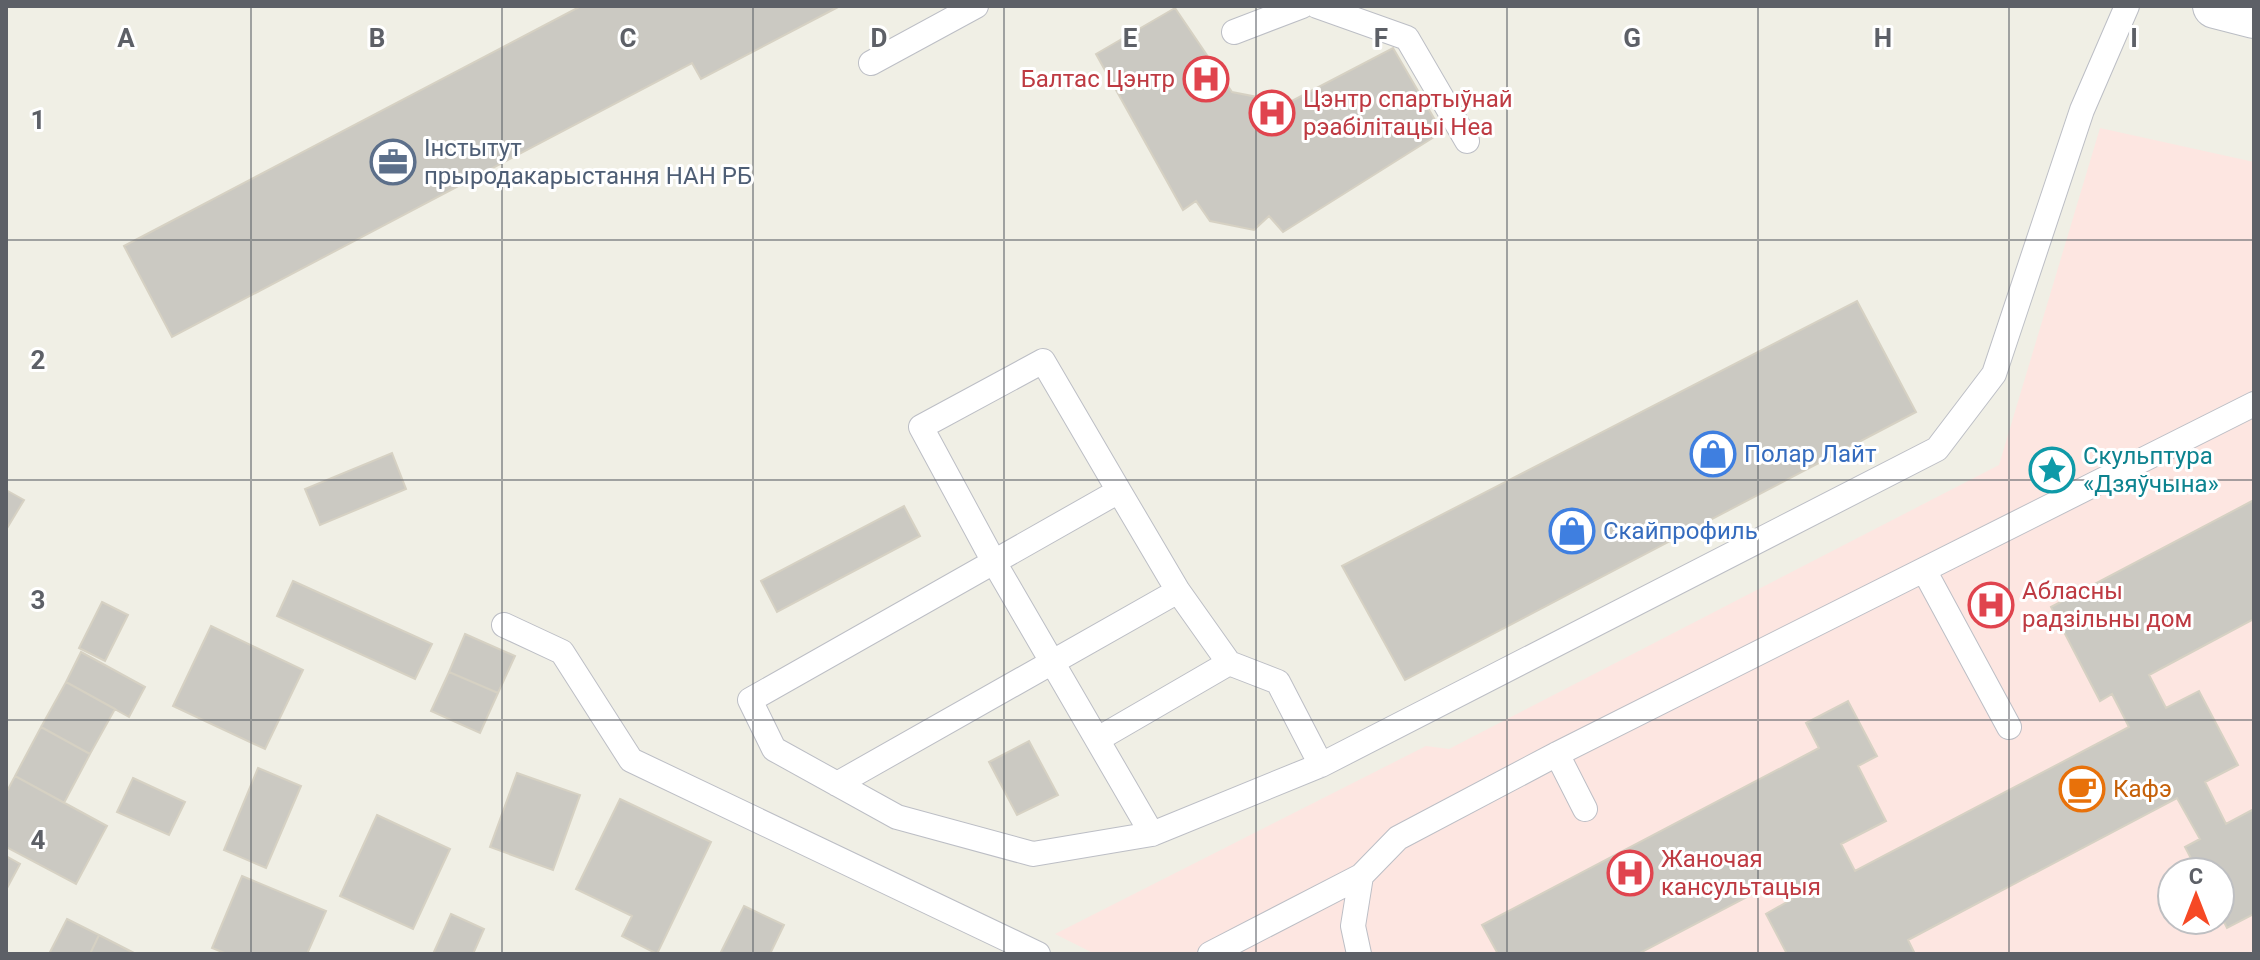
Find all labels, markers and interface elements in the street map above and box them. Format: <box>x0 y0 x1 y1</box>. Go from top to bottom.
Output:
text: A <box>117 23 135 53</box>
text: B <box>369 23 385 53</box>
text: C <box>619 23 637 53</box>
text: D <box>871 23 887 53</box>
text: E <box>1123 23 1138 53</box>
text: F <box>1374 23 1388 53</box>
text: G <box>1623 23 1641 53</box>
text: H <box>1874 23 1892 53</box>
text: I <box>2130 23 2138 53</box>
hospital icon: Балтас Цэнтр <box>1182 55 1230 103</box>
place label: Балтас Цэнтр <box>1021 65 1175 93</box>
place label: Цэнтр спартыўнай рэабілітацыі Неа <box>1303 85 1513 141</box>
hospital icon: Цэнтр спартыўнай рэабілітацыі Неа <box>1248 89 1296 137</box>
text: 1 <box>31 105 45 135</box>
place label: Інстытут прыродакарыстання НАН РБ <box>424 134 752 190</box>
office icon: Інстытут прыродакарыстання НАН РБ <box>369 138 417 186</box>
text: 2 <box>31 345 45 375</box>
shop icon: Полар Лайт <box>1689 430 1737 478</box>
place label: Полар Лайт <box>1744 440 1877 468</box>
place label: Скульптура «Дзяўчына» <box>2083 442 2219 498</box>
place icon: Скульптура «Дзяўчына» <box>2028 446 2076 494</box>
shop icon: Скайпрофиль <box>1548 507 1596 555</box>
place label: Скайпрофиль <box>1603 517 1758 545</box>
place label: Абласны радзільны дом <box>2022 577 2192 633</box>
hospital icon: Абласны радзільны дом <box>1967 581 2015 629</box>
text: 3 <box>31 585 45 615</box>
cafe icon: Кафэ <box>2058 765 2106 813</box>
place label: Кафэ <box>2113 775 2172 803</box>
text: 4 <box>31 825 46 855</box>
place label: Жаночая кансультацыя <box>1661 845 1821 901</box>
hospital icon: Жаночая кансультацыя <box>1606 849 1654 897</box>
north arrow <box>2156 856 2236 936</box>
text: С <box>2189 864 2203 889</box>

